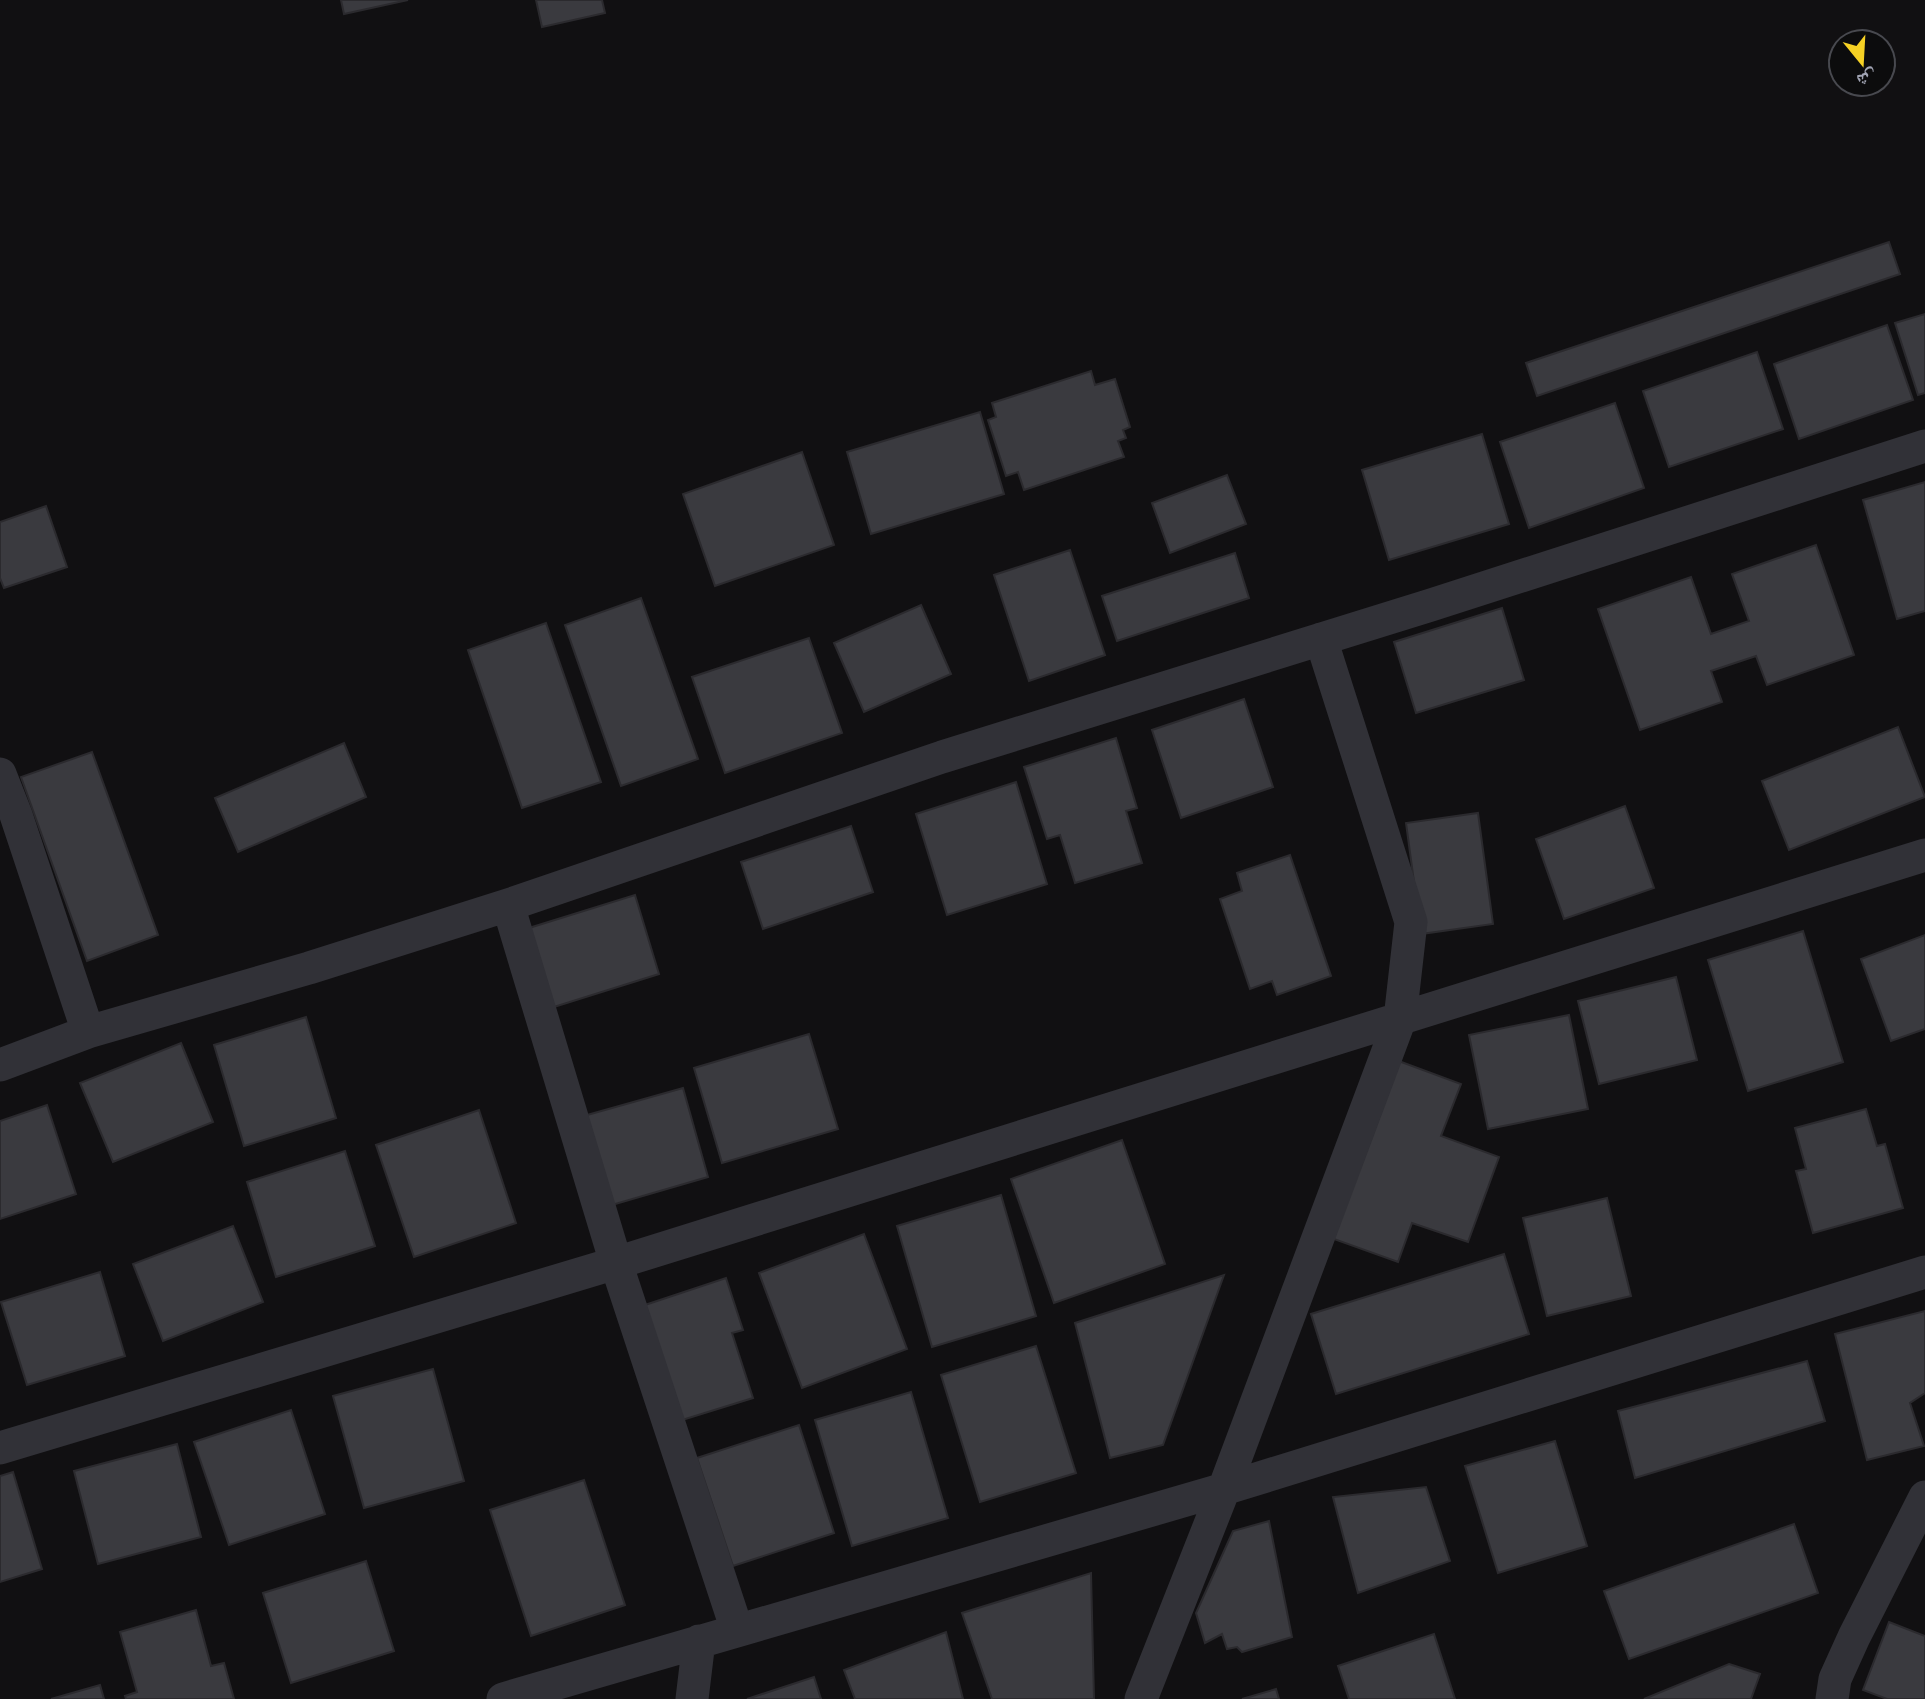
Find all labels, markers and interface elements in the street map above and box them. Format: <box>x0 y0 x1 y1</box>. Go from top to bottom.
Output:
north arrow <box>1827 28 1897 98</box>
text: ش <box>1853 63 1881 94</box>

